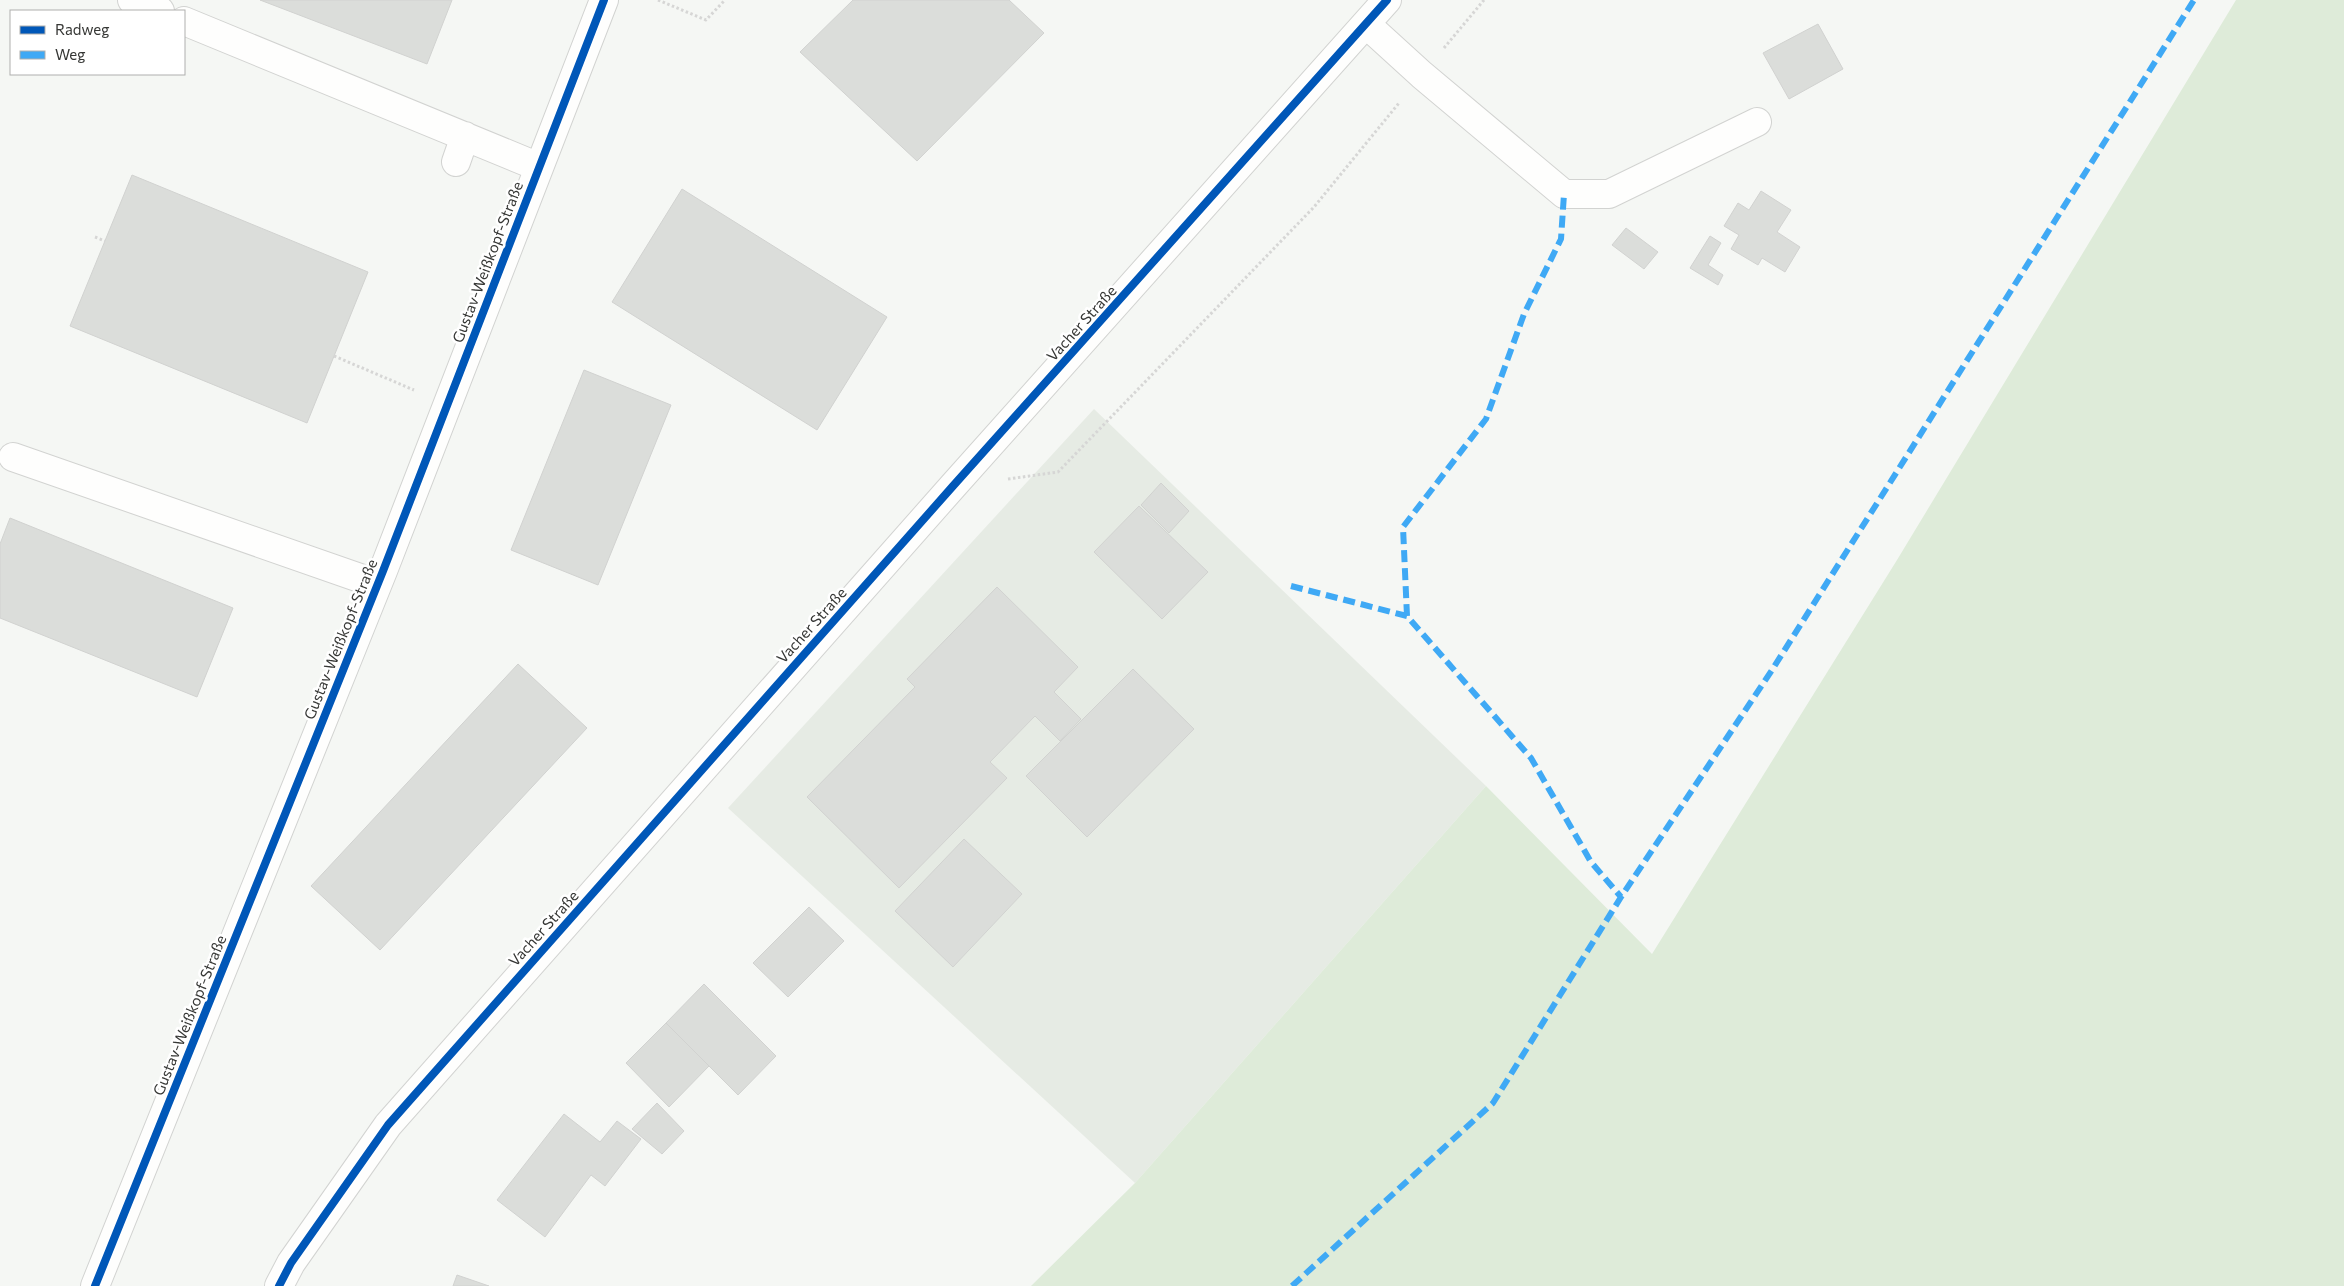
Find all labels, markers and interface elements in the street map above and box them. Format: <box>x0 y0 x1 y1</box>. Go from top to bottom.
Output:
legend <box>10 10 185 75</box>
text: Radweg <box>55 20 109 38</box>
text: Weg <box>55 45 85 63</box>
street label: Gustav-Weißkopf-Straße <box>448 179 526 345</box>
street label: Vacher Straße <box>1042 281 1120 365</box>
street label: Gustav-Weißkopf-Straße <box>300 556 380 722</box>
street label: Vacher Straße <box>772 583 850 667</box>
street label: Vacher Straße <box>504 886 582 970</box>
street label: Gustav-Weißkopf-Straße <box>149 932 229 1098</box>

